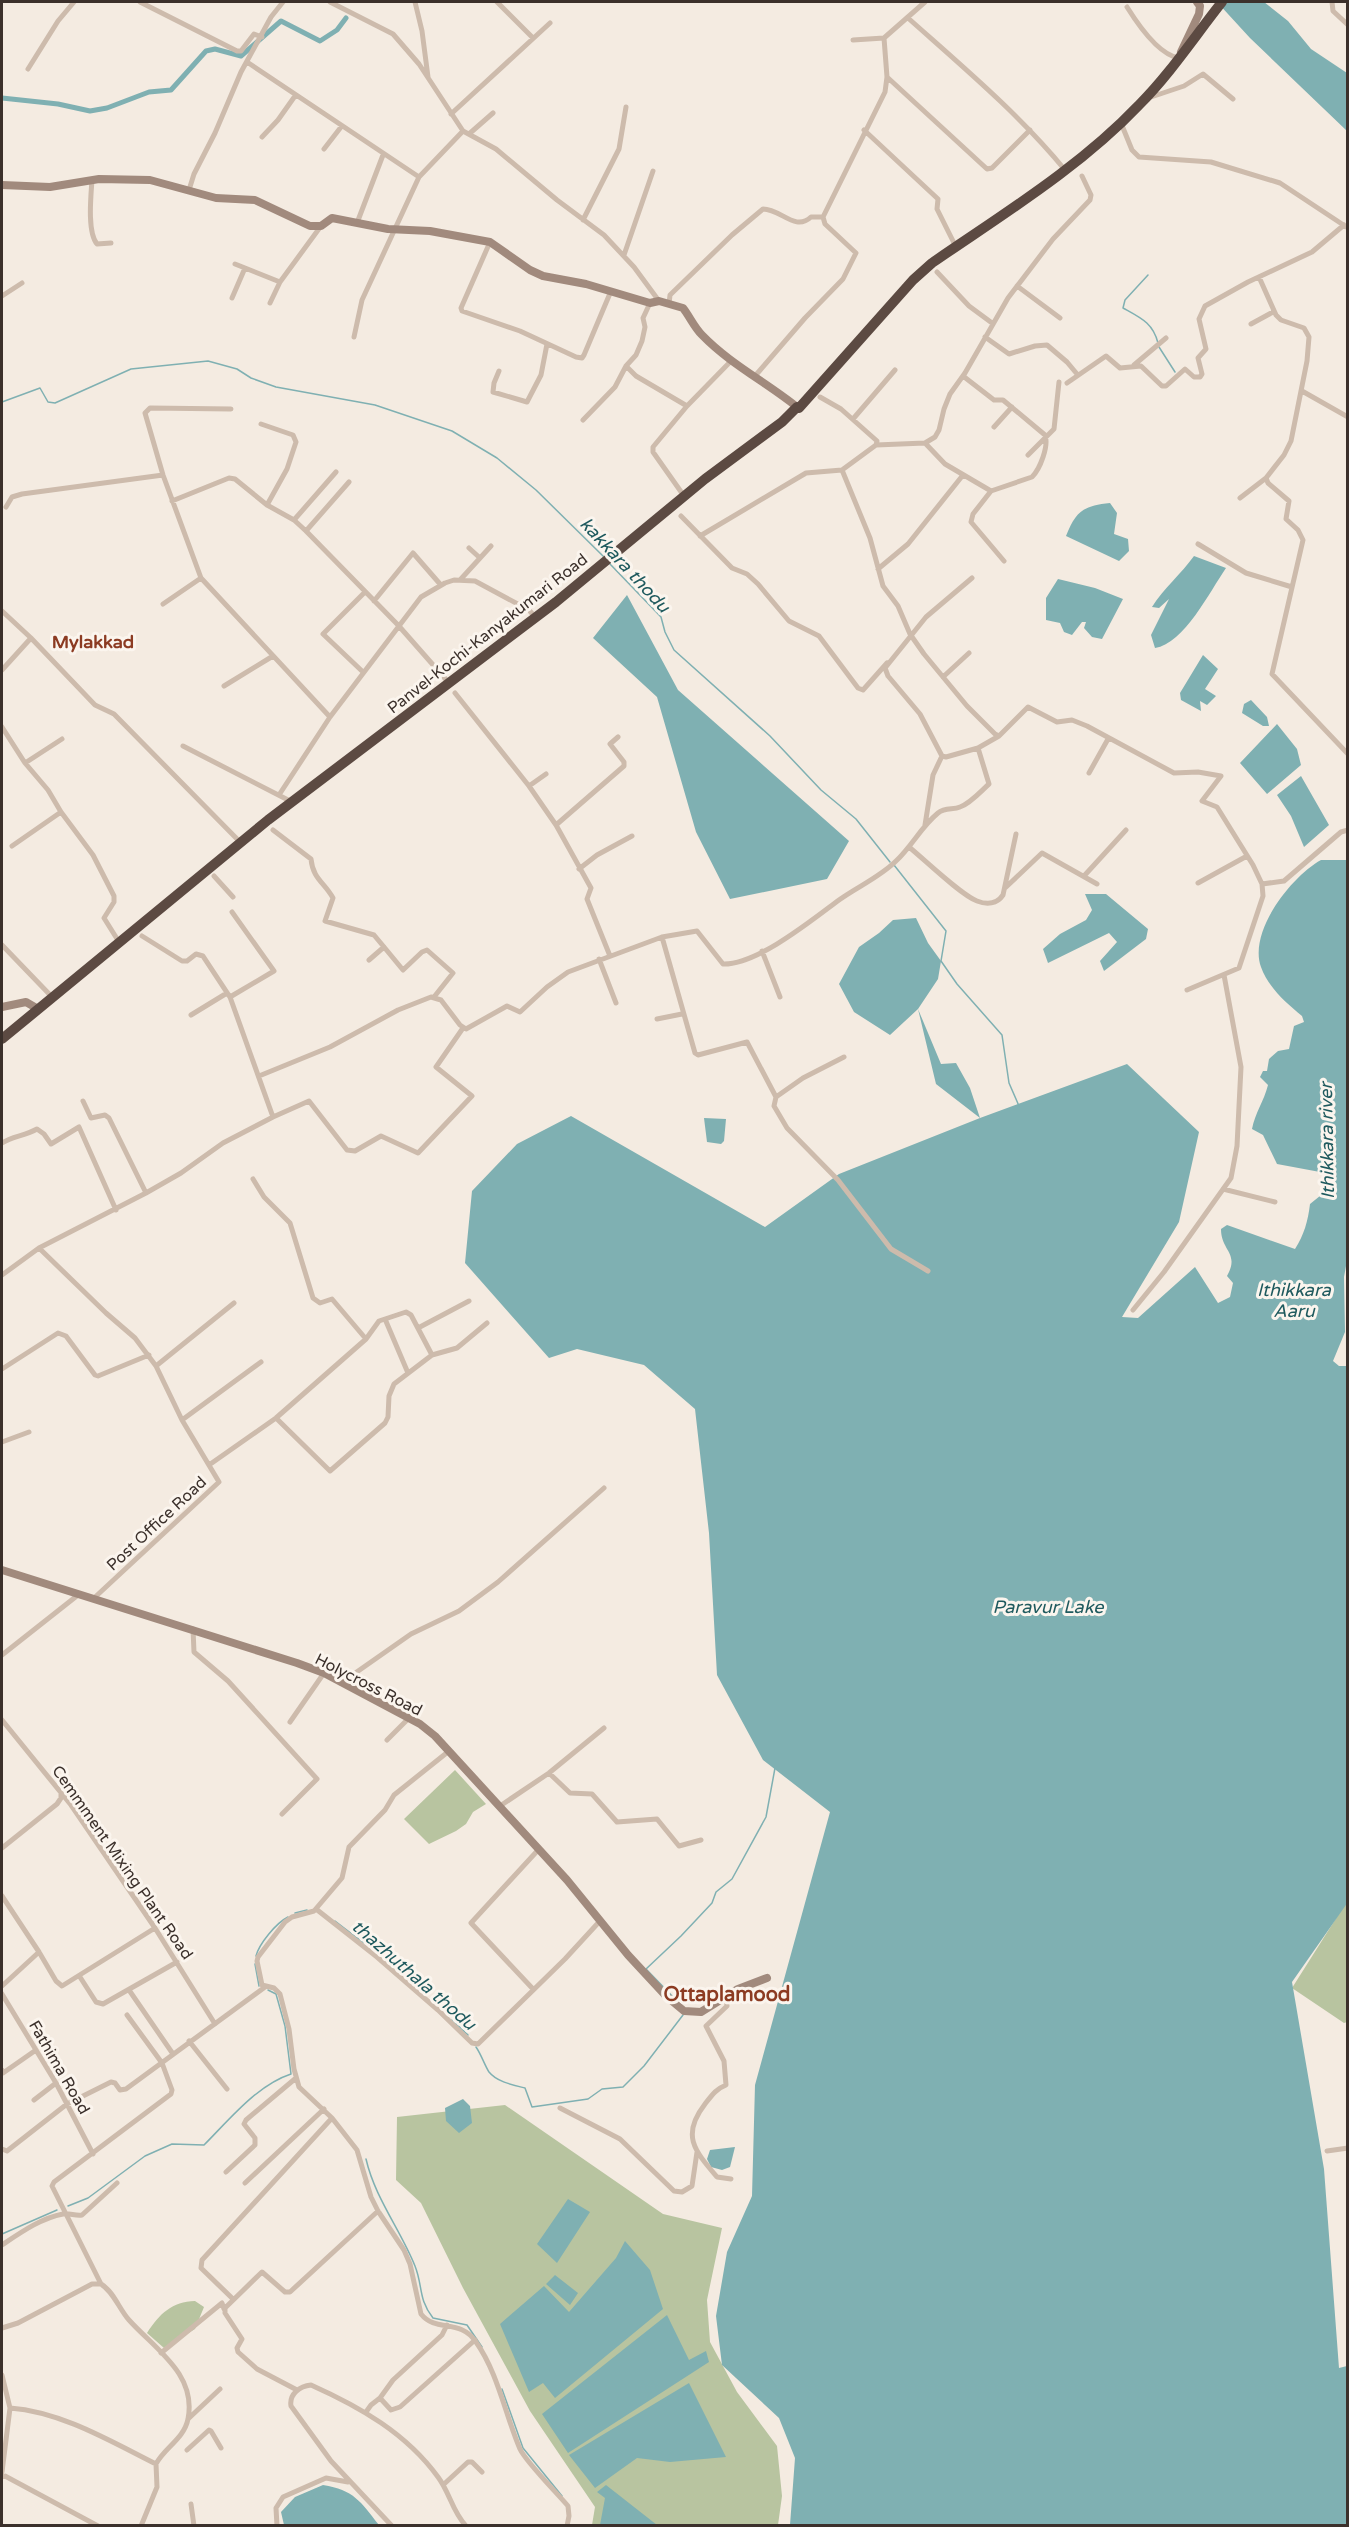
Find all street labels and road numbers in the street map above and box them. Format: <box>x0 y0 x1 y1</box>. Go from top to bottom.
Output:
street label: Panvel-Kochi-Kanyakumari Road <box>384 549 592 718</box>
street label: Post Office Road <box>102 1472 211 1575</box>
street label: Holycross Road <box>311 1649 426 1721</box>
street label: Cemmment Mixing Plant Road <box>47 1762 197 1964</box>
street label: Fathima Road <box>24 2017 94 2118</box>

